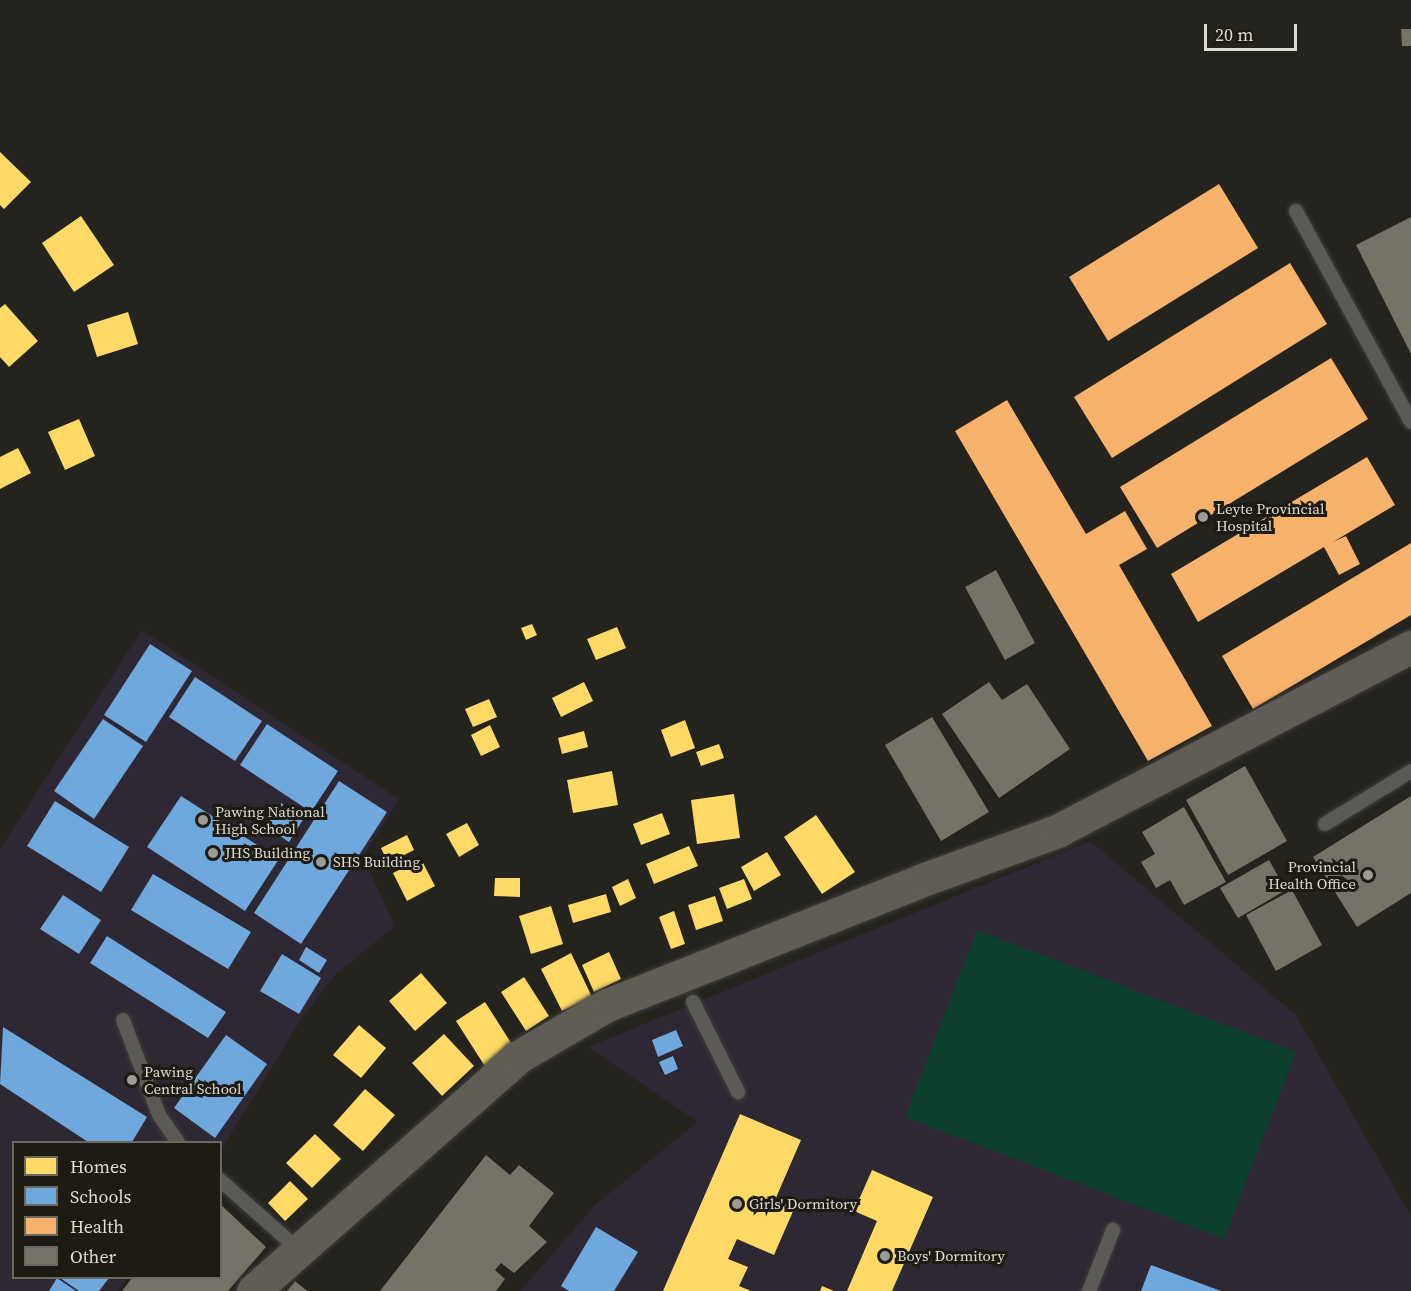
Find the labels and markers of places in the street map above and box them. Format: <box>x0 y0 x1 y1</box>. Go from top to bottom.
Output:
place label: Leyte Provincial Hospital <box>1216 499 1324 534</box>
marker: Leyte Provincial Hospital <box>1194 508 1212 526</box>
place label: Pawing National High School <box>215 802 325 837</box>
marker: Pawing National High School <box>196 813 210 827</box>
place label: JHS Building <box>225 844 310 862</box>
marker: JHS Building <box>206 846 220 860</box>
place label: SHS Building <box>333 853 420 871</box>
marker: SHS Building <box>314 855 328 869</box>
place label: Provincial Health Office <box>1268 857 1356 892</box>
marker: Provincial Health Office <box>1361 868 1375 882</box>
place label: Pawing Central School <box>144 1062 241 1097</box>
marker: Pawing Central School <box>125 1073 139 1087</box>
place label: Girls' Dormitory <box>749 1195 857 1213</box>
marker: Girls' Dormitory <box>730 1197 744 1211</box>
place label: Boys' Dormitory <box>897 1247 1005 1265</box>
marker: Boys' Dormitory <box>878 1249 892 1263</box>

